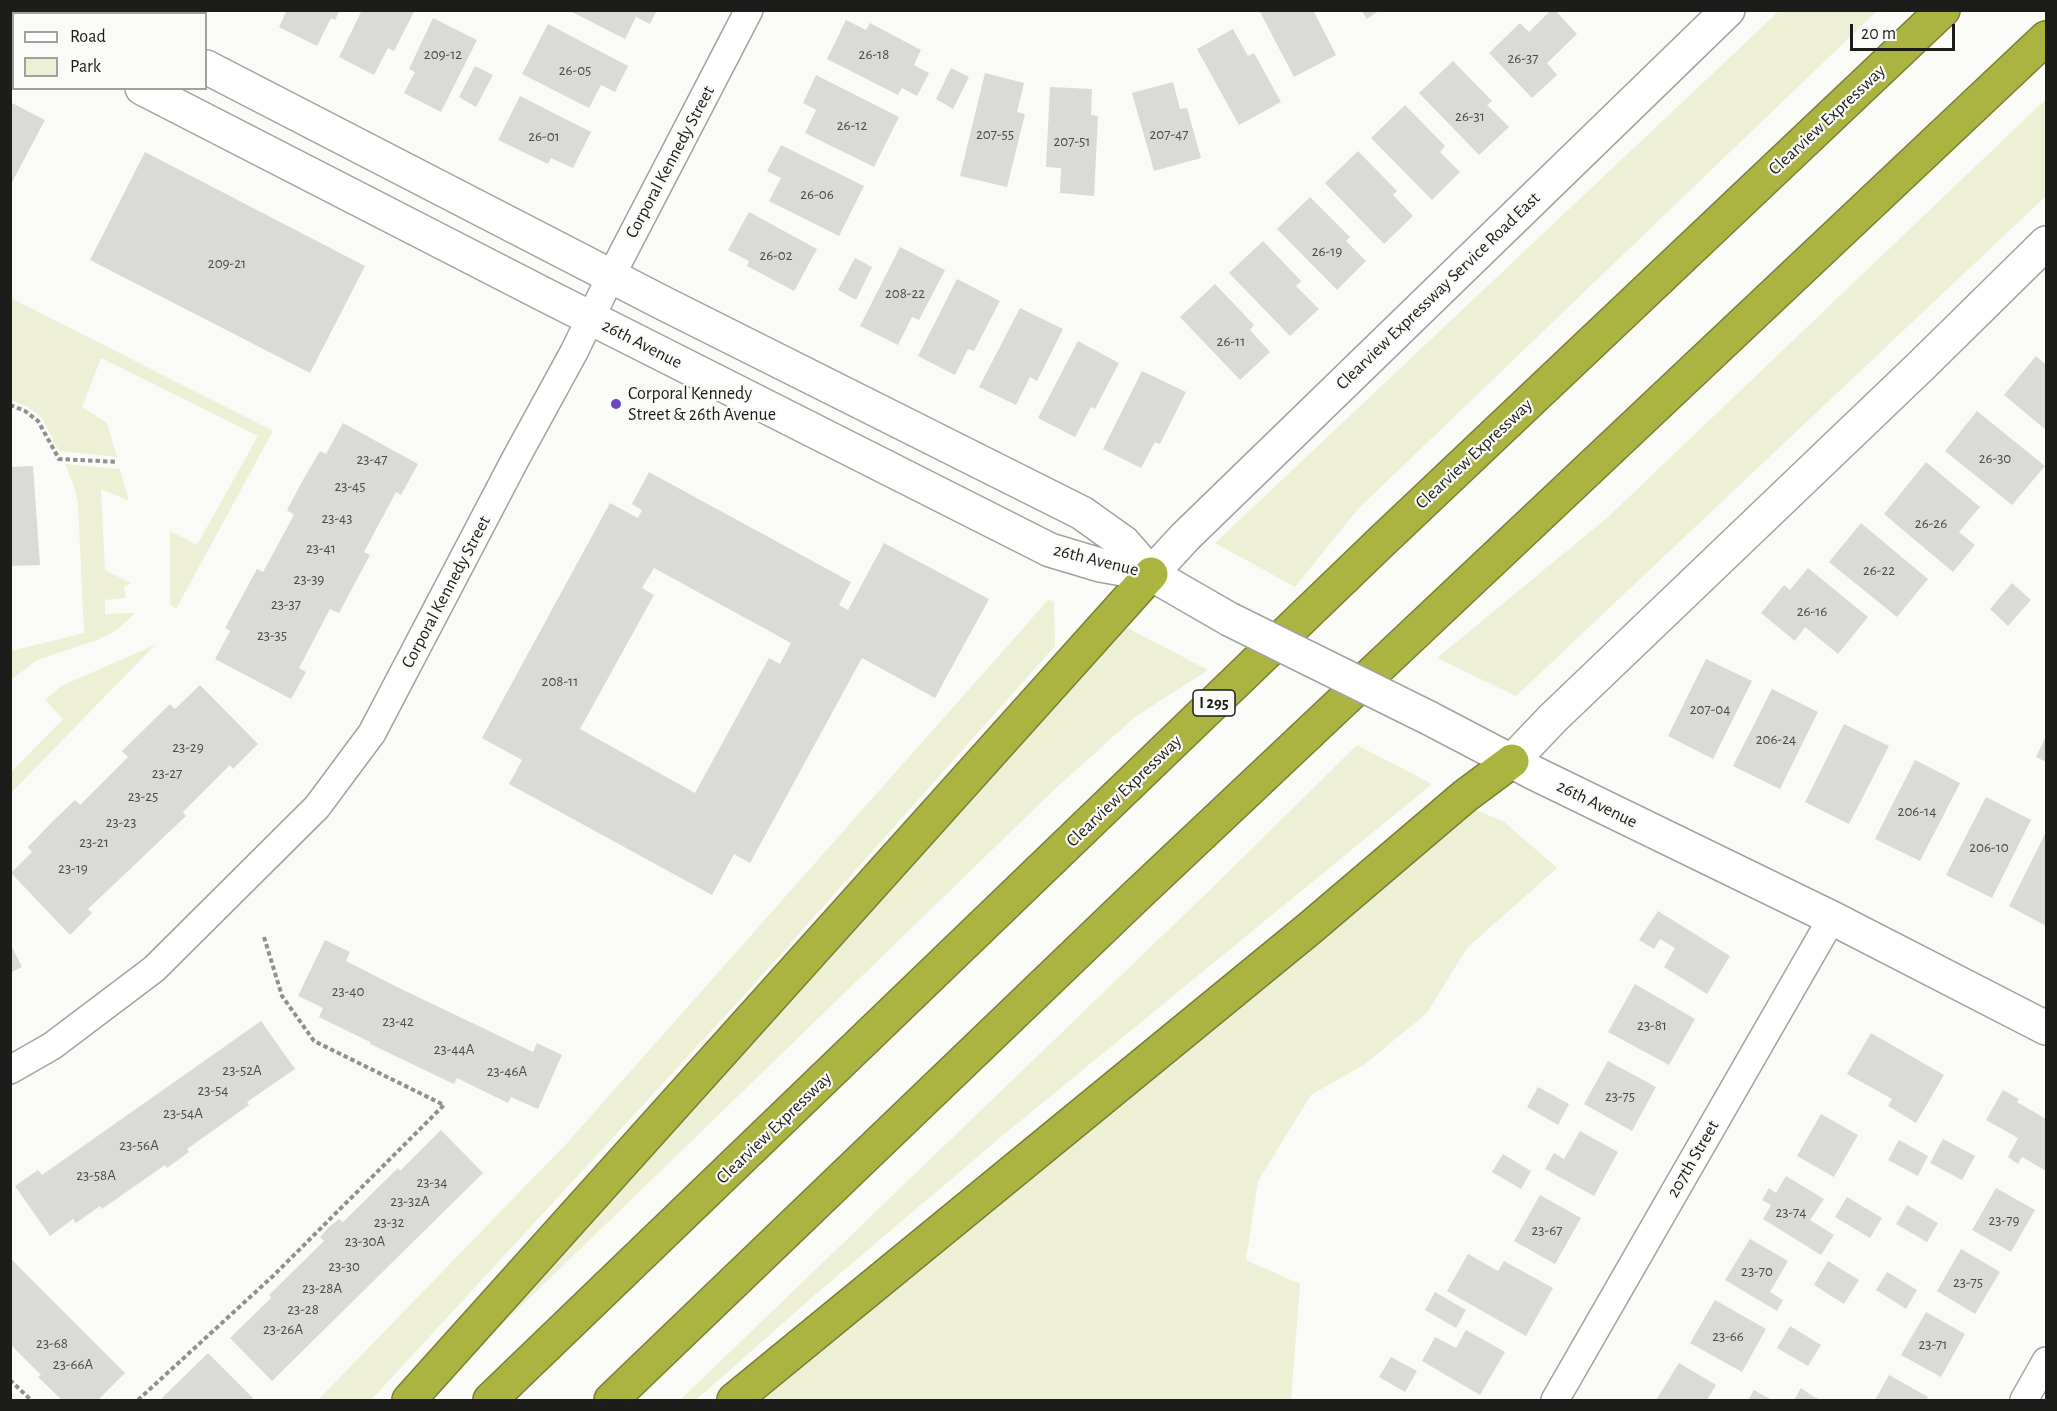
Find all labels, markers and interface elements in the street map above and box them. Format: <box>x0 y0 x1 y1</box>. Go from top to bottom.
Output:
legend <box>12 12 207 90</box>
scale bar <box>1853 12 1958 50</box>
text: 20 m <box>1861 25 1896 43</box>
text: Road <box>70 28 106 46</box>
house number: 209-12 <box>424 45 462 63</box>
house number: 26-18 <box>859 45 889 63</box>
house number: 26-37 <box>1508 49 1538 67</box>
text: Park <box>70 58 101 76</box>
street label: Clearview Expressway <box>1764 60 1890 180</box>
house number: 26-05 <box>559 61 591 79</box>
street label: Corporal Kennedy Street <box>621 82 719 242</box>
house number: 26-31 <box>1455 107 1485 125</box>
house number: 26-12 <box>837 116 867 134</box>
house number: 207-55 <box>976 125 1014 143</box>
house number: 207-47 <box>1149 125 1189 143</box>
house number: 26-01 <box>528 127 560 145</box>
house number: 207-51 <box>1053 132 1091 150</box>
house number: 26-06 <box>800 185 834 203</box>
street label: Clearview Expressway Service Road East <box>1331 188 1545 394</box>
house number: 26-19 <box>1312 242 1342 260</box>
house number: 26-02 <box>759 246 793 264</box>
house number: 209-21 <box>208 254 246 272</box>
house number: 208-22 <box>885 284 925 302</box>
street label: 26th Avenue <box>598 315 686 373</box>
house number: 26-11 <box>1217 332 1245 350</box>
place label: Corporal Kennedy Street & 26th Avenue <box>628 383 776 426</box>
street label: Clearview Expressway <box>1411 394 1537 514</box>
marker: Corporal Kennedy Street & 26th Avenue <box>609 397 623 411</box>
house number: 26-30 <box>1979 449 2011 467</box>
house number: 23-47 <box>356 450 388 468</box>
house number: 23-45 <box>334 477 366 495</box>
house number: 23-43 <box>321 509 353 527</box>
street label: Corporal Kennedy Street <box>397 512 495 672</box>
house number: 26-26 <box>1915 514 1947 532</box>
house number: 23-41 <box>306 539 336 557</box>
street label: 26th Avenue <box>1051 539 1141 581</box>
house number: 26-22 <box>1863 561 1895 579</box>
house number: 23-39 <box>294 570 324 588</box>
house number: 23-37 <box>271 595 301 613</box>
house number: 26-16 <box>1797 602 1827 620</box>
house number: 23-35 <box>257 626 287 644</box>
house number: 208-11 <box>542 672 578 690</box>
road number: I 295 <box>1193 690 1235 716</box>
house number: 207-04 <box>1690 700 1730 718</box>
street label: Clearview Expressway <box>1062 730 1186 852</box>
house number: 206-24 <box>1756 730 1796 748</box>
house number: 23-29 <box>172 738 204 756</box>
house number: 23-27 <box>152 764 182 782</box>
street label: 26th Avenue <box>1553 775 1641 833</box>
house number: 23-25 <box>128 787 158 805</box>
house number: 206-14 <box>1898 802 1936 820</box>
house number: 23-23 <box>106 813 136 831</box>
house number: 23-21 <box>79 833 109 851</box>
house number: 206-10 <box>1969 838 2009 856</box>
house number: 23-19 <box>58 859 88 877</box>
house number: 23-40 <box>332 982 364 1000</box>
house number: 23-42 <box>382 1012 414 1030</box>
house number: 23-81 <box>1637 1016 1667 1034</box>
house number: 23-44A <box>434 1040 474 1058</box>
house number: 23-52A <box>222 1061 262 1079</box>
house number: 23-46A <box>487 1062 527 1080</box>
street label: Clearview Expressway <box>712 1067 836 1189</box>
house number: 23-54 <box>197 1081 229 1099</box>
house number: 23-75 <box>1605 1087 1635 1105</box>
house number: 23-54A <box>163 1104 203 1122</box>
street label: 207th Street <box>1662 1117 1724 1201</box>
house number: 23-56A <box>119 1136 159 1154</box>
house number: 23-58A <box>76 1166 116 1184</box>
house number: 23-34 <box>416 1173 448 1191</box>
house number: 23-32A <box>390 1192 430 1210</box>
house number: 23-74 <box>1775 1203 1807 1221</box>
house number: 23-79 <box>1989 1211 2019 1229</box>
house number: 23-32 <box>374 1213 404 1231</box>
house number: 23-67 <box>1532 1221 1562 1239</box>
house number: 23-30A <box>345 1232 385 1250</box>
house number: 23-30 <box>328 1257 360 1275</box>
house number: 23-70 <box>1741 1262 1773 1280</box>
house number: 23-75 <box>1953 1273 1983 1291</box>
house number: 23-28A <box>302 1279 342 1297</box>
house number: 23-28 <box>287 1300 319 1318</box>
house number: 23-26A <box>263 1320 303 1338</box>
house number: 23-66 <box>1712 1327 1744 1345</box>
house number: 23-68 <box>36 1334 68 1352</box>
house number: 23-71 <box>1918 1335 1948 1353</box>
house number: 23-66A <box>53 1355 93 1373</box>

